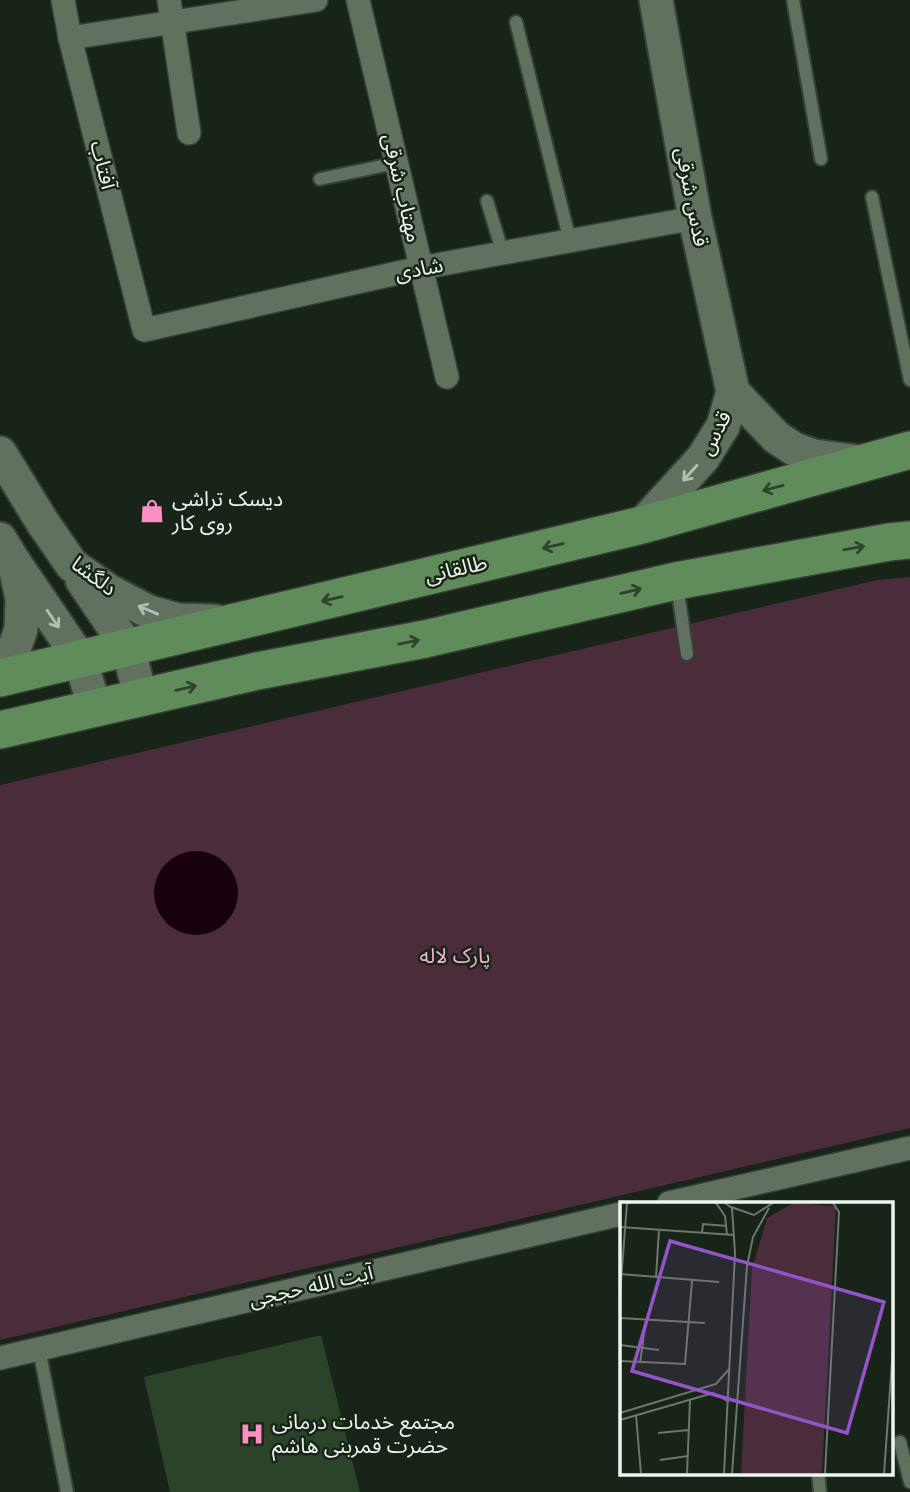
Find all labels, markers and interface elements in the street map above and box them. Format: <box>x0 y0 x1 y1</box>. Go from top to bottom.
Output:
street label: مهتاب شرقی <box>377 131 428 245</box>
street label: آفتاب <box>84 138 123 193</box>
street label: قدس شرقی <box>670 145 715 249</box>
street label: شادی <box>392 251 445 286</box>
street label: قدس <box>692 406 737 459</box>
one-way arrow <box>682 464 698 482</box>
one-way arrow <box>763 483 785 496</box>
place label: دیسک تراشی روی کار <box>171 485 283 536</box>
shop icon: دیسک تراشی روی کار <box>138 497 166 525</box>
one-way arrow <box>542 540 565 553</box>
one-way arrow <box>842 541 865 554</box>
street label: طالقانی <box>422 548 490 589</box>
street label: دلگشا <box>66 550 122 601</box>
one-way arrow <box>619 584 642 598</box>
one-way arrow <box>321 593 344 606</box>
one-way arrow <box>137 602 159 615</box>
one-way arrow <box>46 609 60 628</box>
one-way arrow <box>397 634 420 648</box>
one-way arrow <box>174 680 197 694</box>
park label: پارک لاله <box>420 942 490 969</box>
inset map <box>620 1202 892 1474</box>
street label: آیت الله حججی <box>246 1258 376 1313</box>
place label: مجتمع خدمات درمانی حضرت قمربنی هاشم <box>272 1408 455 1461</box>
hospital icon: مجتمع خدمات درمانی حضرت قمربنی هاشم <box>238 1420 266 1448</box>

